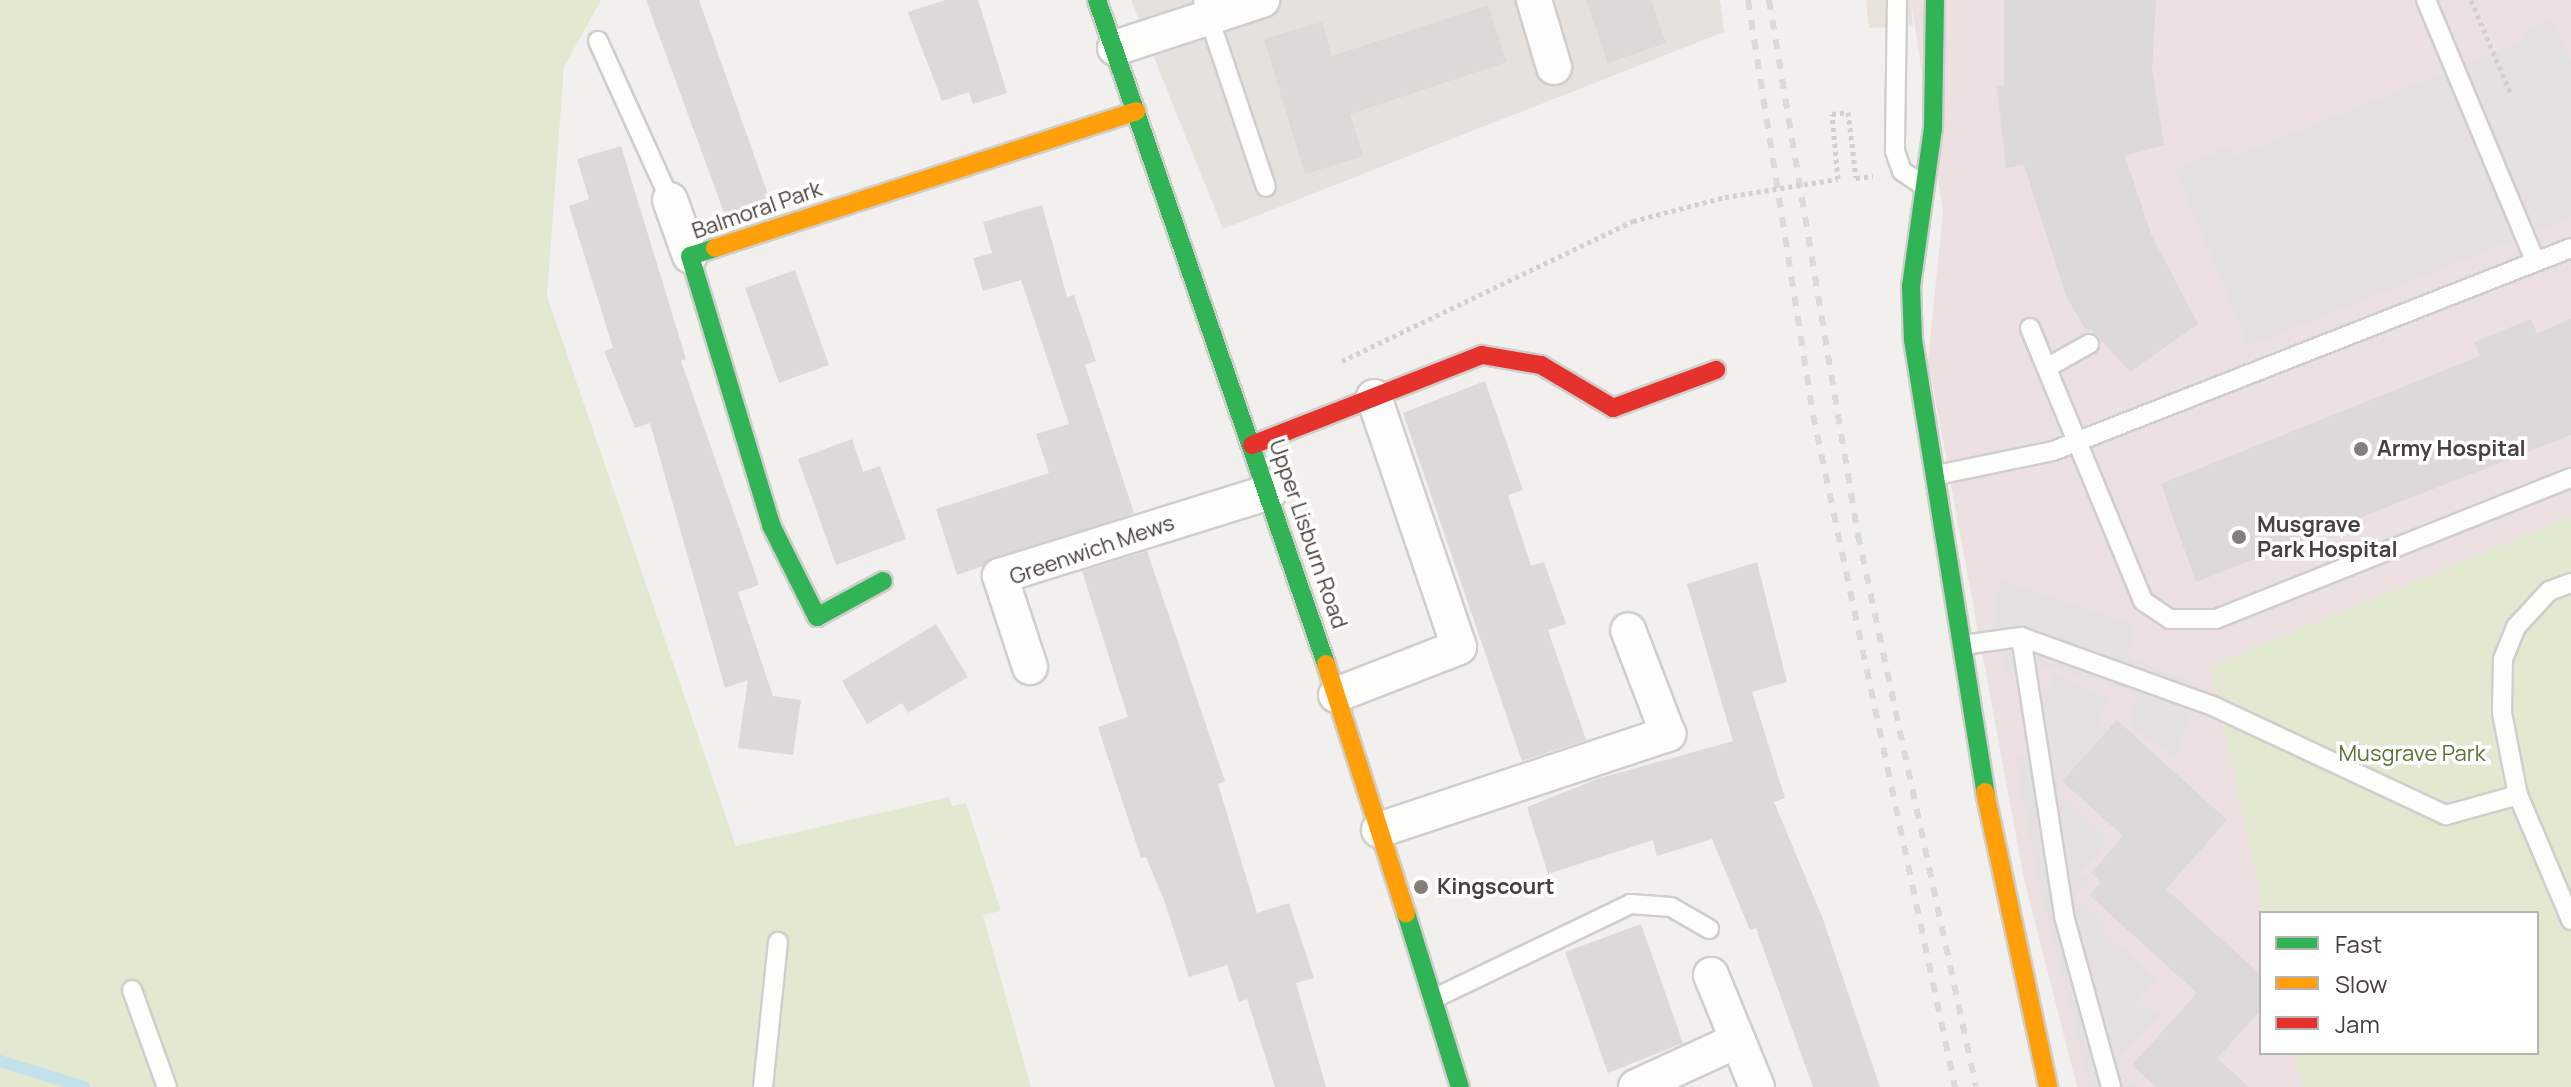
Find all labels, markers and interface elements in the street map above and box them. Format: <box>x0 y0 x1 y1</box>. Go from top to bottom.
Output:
street label: Balmoral Park <box>689 175 825 245</box>
street label: Upper Lisburn Road <box>1263 436 1353 632</box>
place label: Army Hospital <box>2377 436 2526 462</box>
marker: Army Hospital <box>2352 440 2370 458</box>
street label: Greenwich Mews <box>1006 509 1178 591</box>
place label: Musgrave Park Hospital <box>2257 511 2398 562</box>
marker: Musgrave Park Hospital <box>2228 526 2250 548</box>
park label: Musgrave Park <box>2338 741 2486 767</box>
place label: Kingscourt <box>1437 874 1555 900</box>
marker: Kingscourt <box>1412 878 1430 896</box>
legend <box>2259 911 2539 1055</box>
text: Fast <box>2335 927 2382 960</box>
text: Slow <box>2335 967 2388 1000</box>
text: Jam <box>2335 1007 2380 1040</box>

